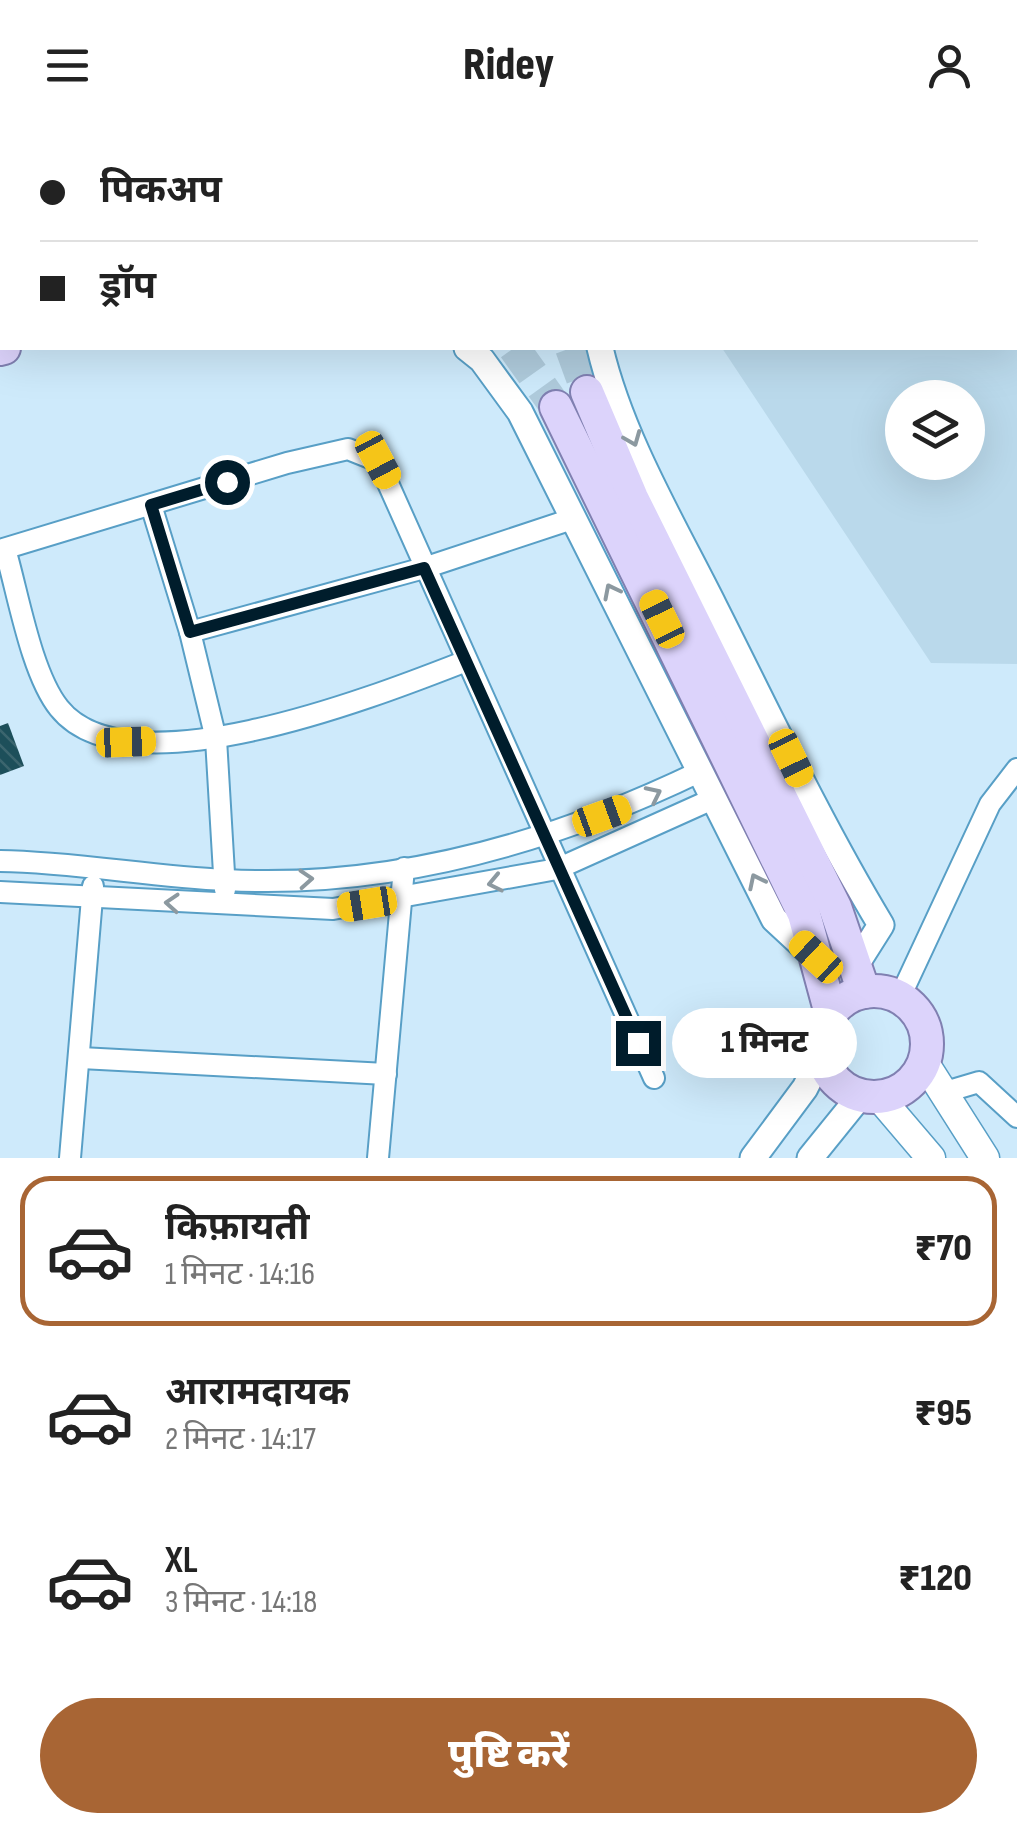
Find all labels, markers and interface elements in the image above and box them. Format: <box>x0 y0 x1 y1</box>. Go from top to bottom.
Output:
icon: menu <box>40 38 95 93</box>
text: Ridey <box>463 38 554 93</box>
icon: person <box>922 38 977 93</box>
text: पिकअप <box>100 168 222 213</box>
text: ड्रॉप <box>100 264 156 309</box>
map controls <box>885 380 985 480</box>
button: layers <box>885 380 985 480</box>
car <box>351 426 405 494</box>
one-way arrow <box>622 429 642 447</box>
route start <box>205 460 250 505</box>
one-way arrow <box>604 583 623 601</box>
car <box>635 585 689 653</box>
car <box>764 724 818 792</box>
car <box>95 726 157 758</box>
one-way arrow <box>644 787 662 807</box>
car <box>569 792 635 840</box>
one-way arrow <box>299 869 315 891</box>
one-way arrow <box>486 871 503 892</box>
one-way arrow <box>749 874 768 892</box>
car <box>335 884 399 924</box>
one-way arrow <box>164 892 180 914</box>
car <box>784 926 848 988</box>
callout: 1 मिनट <box>673 1008 858 1078</box>
route end <box>616 1021 661 1066</box>
text: 1 मिनट <box>721 1023 808 1062</box>
text: किफ़ायती <box>165 1205 309 1250</box>
icon: car <box>45 1206 135 1296</box>
text: ₹70 <box>914 1226 972 1271</box>
text: 1 मिनट · 14:16 <box>165 1255 315 1294</box>
text: आरामदायक <box>165 1370 349 1415</box>
icon: car <box>45 1371 135 1461</box>
text: ₹95 <box>914 1391 972 1436</box>
text: 2 मिनट · 14:17 <box>165 1420 316 1459</box>
icon: car <box>45 1536 135 1626</box>
text: XL <box>165 1538 198 1583</box>
text: ₹120 <box>898 1556 972 1601</box>
text: 3 मिनट · 14:18 <box>165 1583 317 1622</box>
button: पुष्टि करें <box>40 1698 977 1813</box>

